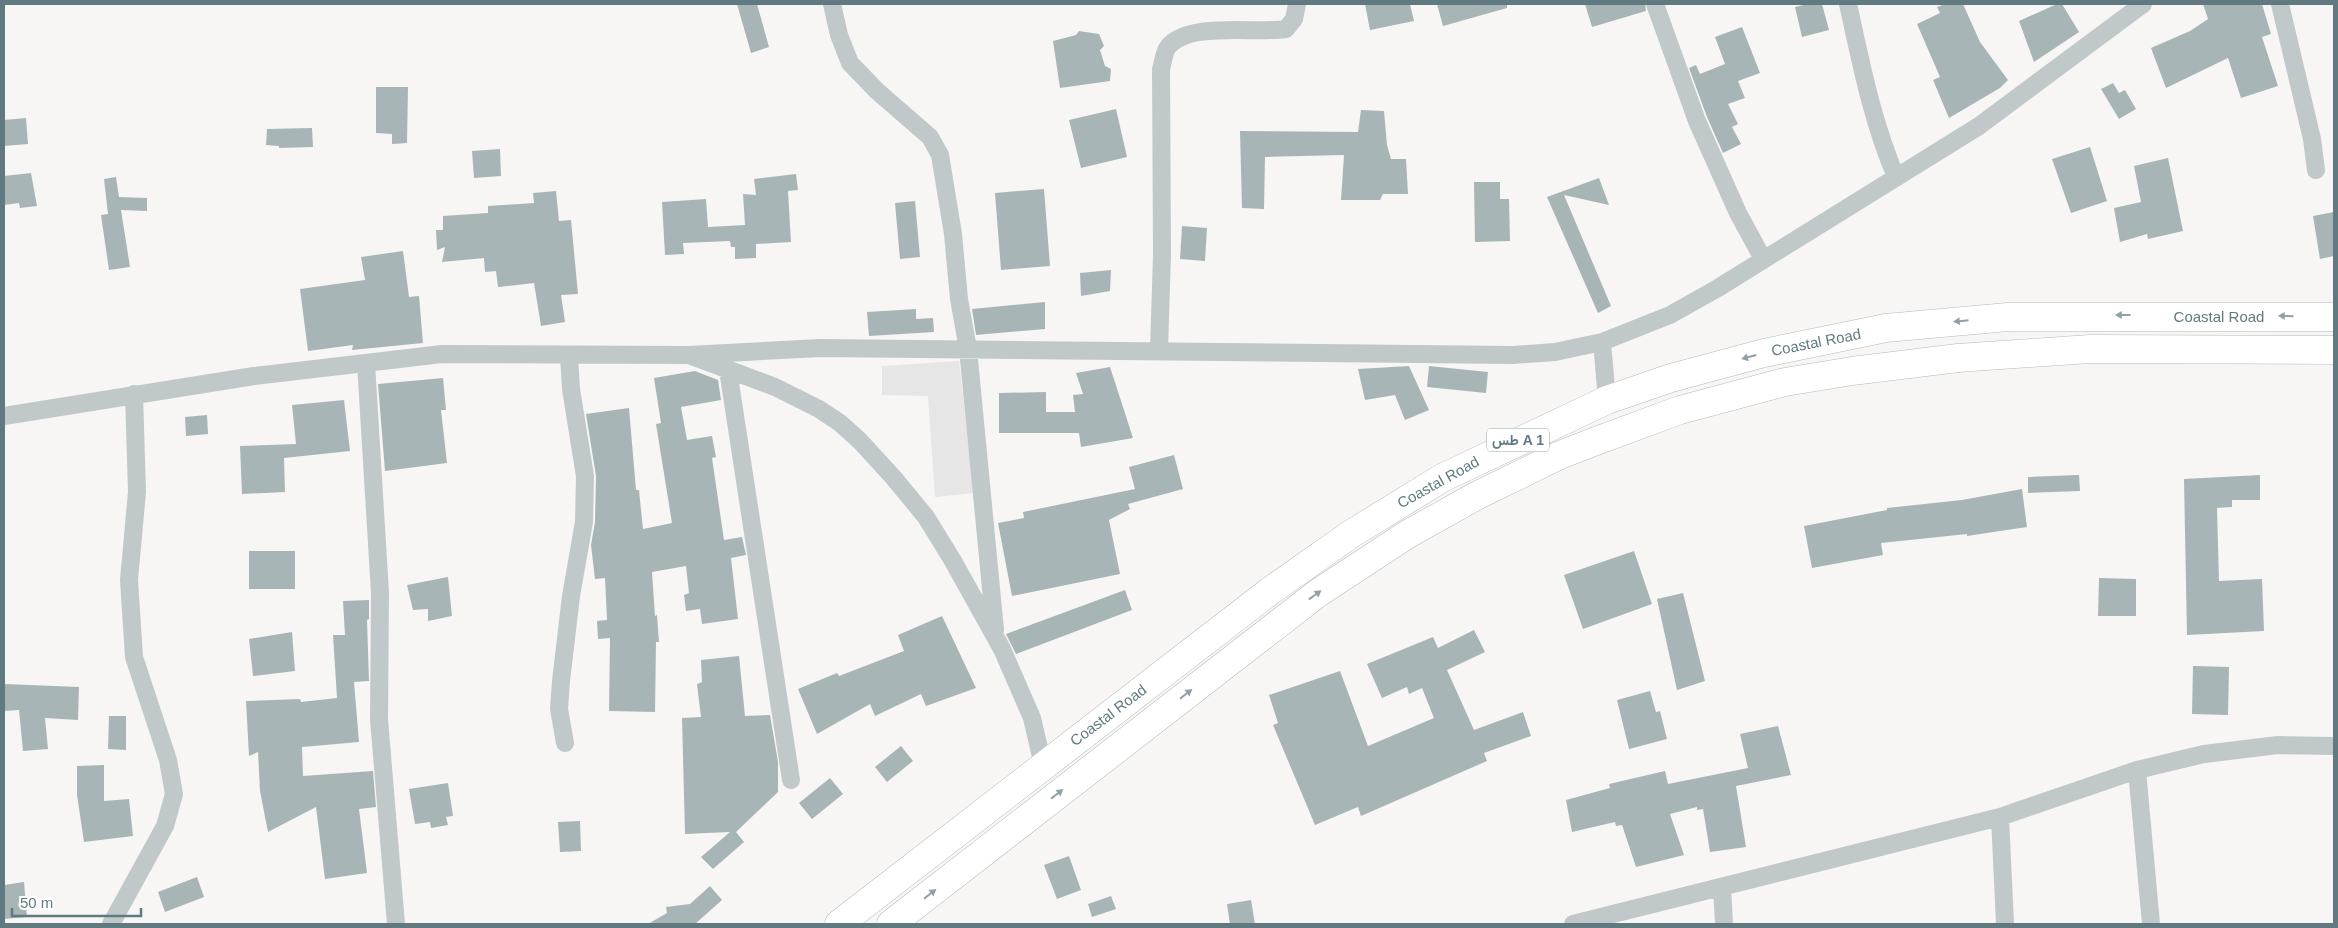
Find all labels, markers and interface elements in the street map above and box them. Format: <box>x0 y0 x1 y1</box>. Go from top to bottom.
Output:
street label: Coastal Road <box>2174 308 2264 325</box>
one-way arrow <box>2115 311 2131 319</box>
one-way arrow <box>2277 312 2293 320</box>
one-way arrow <box>1952 317 1968 325</box>
street label: Coastal Road <box>1770 325 1862 359</box>
one-way arrow <box>1742 353 1757 361</box>
road number: طس A 1 <box>1487 428 1549 452</box>
street label: Coastal Road <box>1394 453 1482 511</box>
one-way arrow <box>1308 590 1321 601</box>
street label: Coastal Road <box>1067 681 1149 749</box>
one-way arrow <box>1179 689 1192 700</box>
one-way arrow <box>1051 788 1064 799</box>
scale bar <box>12 886 141 918</box>
one-way arrow <box>923 889 936 900</box>
text: 50 m <box>20 894 53 911</box>

